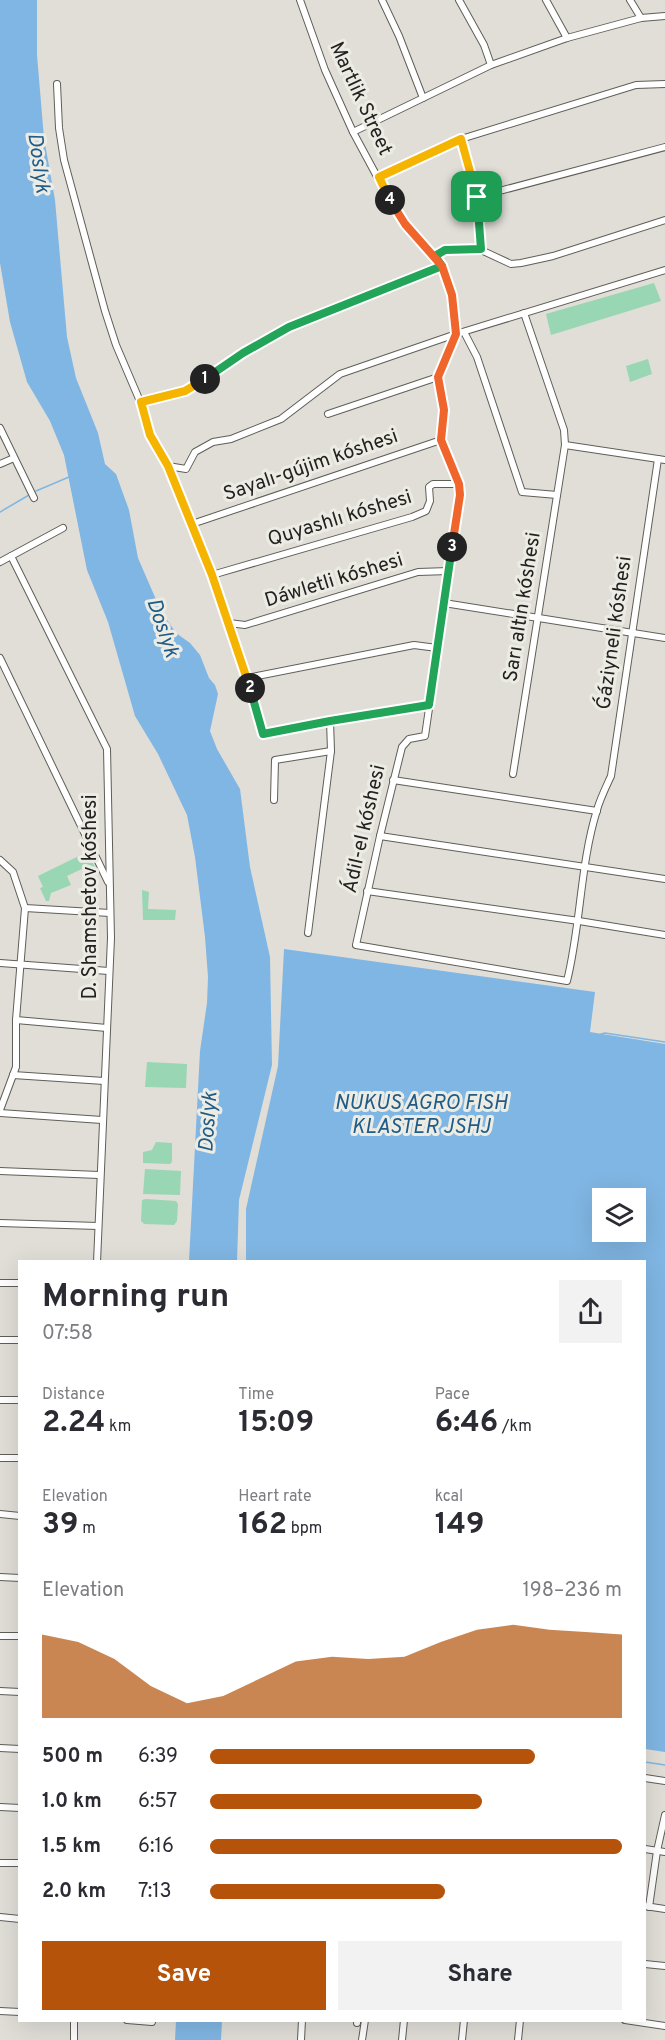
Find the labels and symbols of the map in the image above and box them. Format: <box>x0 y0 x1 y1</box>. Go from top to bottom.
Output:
street label: Martlik Street <box>322 38 398 160</box>
water label: Doslyk <box>20 131 56 195</box>
pin <box>451 171 502 222</box>
pin: 4 <box>375 185 405 215</box>
pin: 1 <box>190 364 220 394</box>
street label: Sayalı-gújim kóshesi <box>220 424 402 508</box>
street label: Quyashlı kóshesi <box>265 485 415 553</box>
street label: Sarı altın kóshesi <box>498 530 548 684</box>
pin: 3 <box>437 532 467 562</box>
street label: Dáwletli kóshesi <box>262 548 406 614</box>
street label: Ǵáziyneli kóshesi <box>589 554 639 711</box>
water label: Doslyk <box>139 595 185 662</box>
pin: 2 <box>235 673 265 703</box>
street label: Ádil-el kóshesi <box>336 762 392 896</box>
street label: D. Shamshetov kóshesi <box>78 794 104 1000</box>
water label: Doslyk <box>193 1090 225 1153</box>
water label: NUKUS AGRO FISH KLASTER JSHJ <box>335 1090 508 1141</box>

